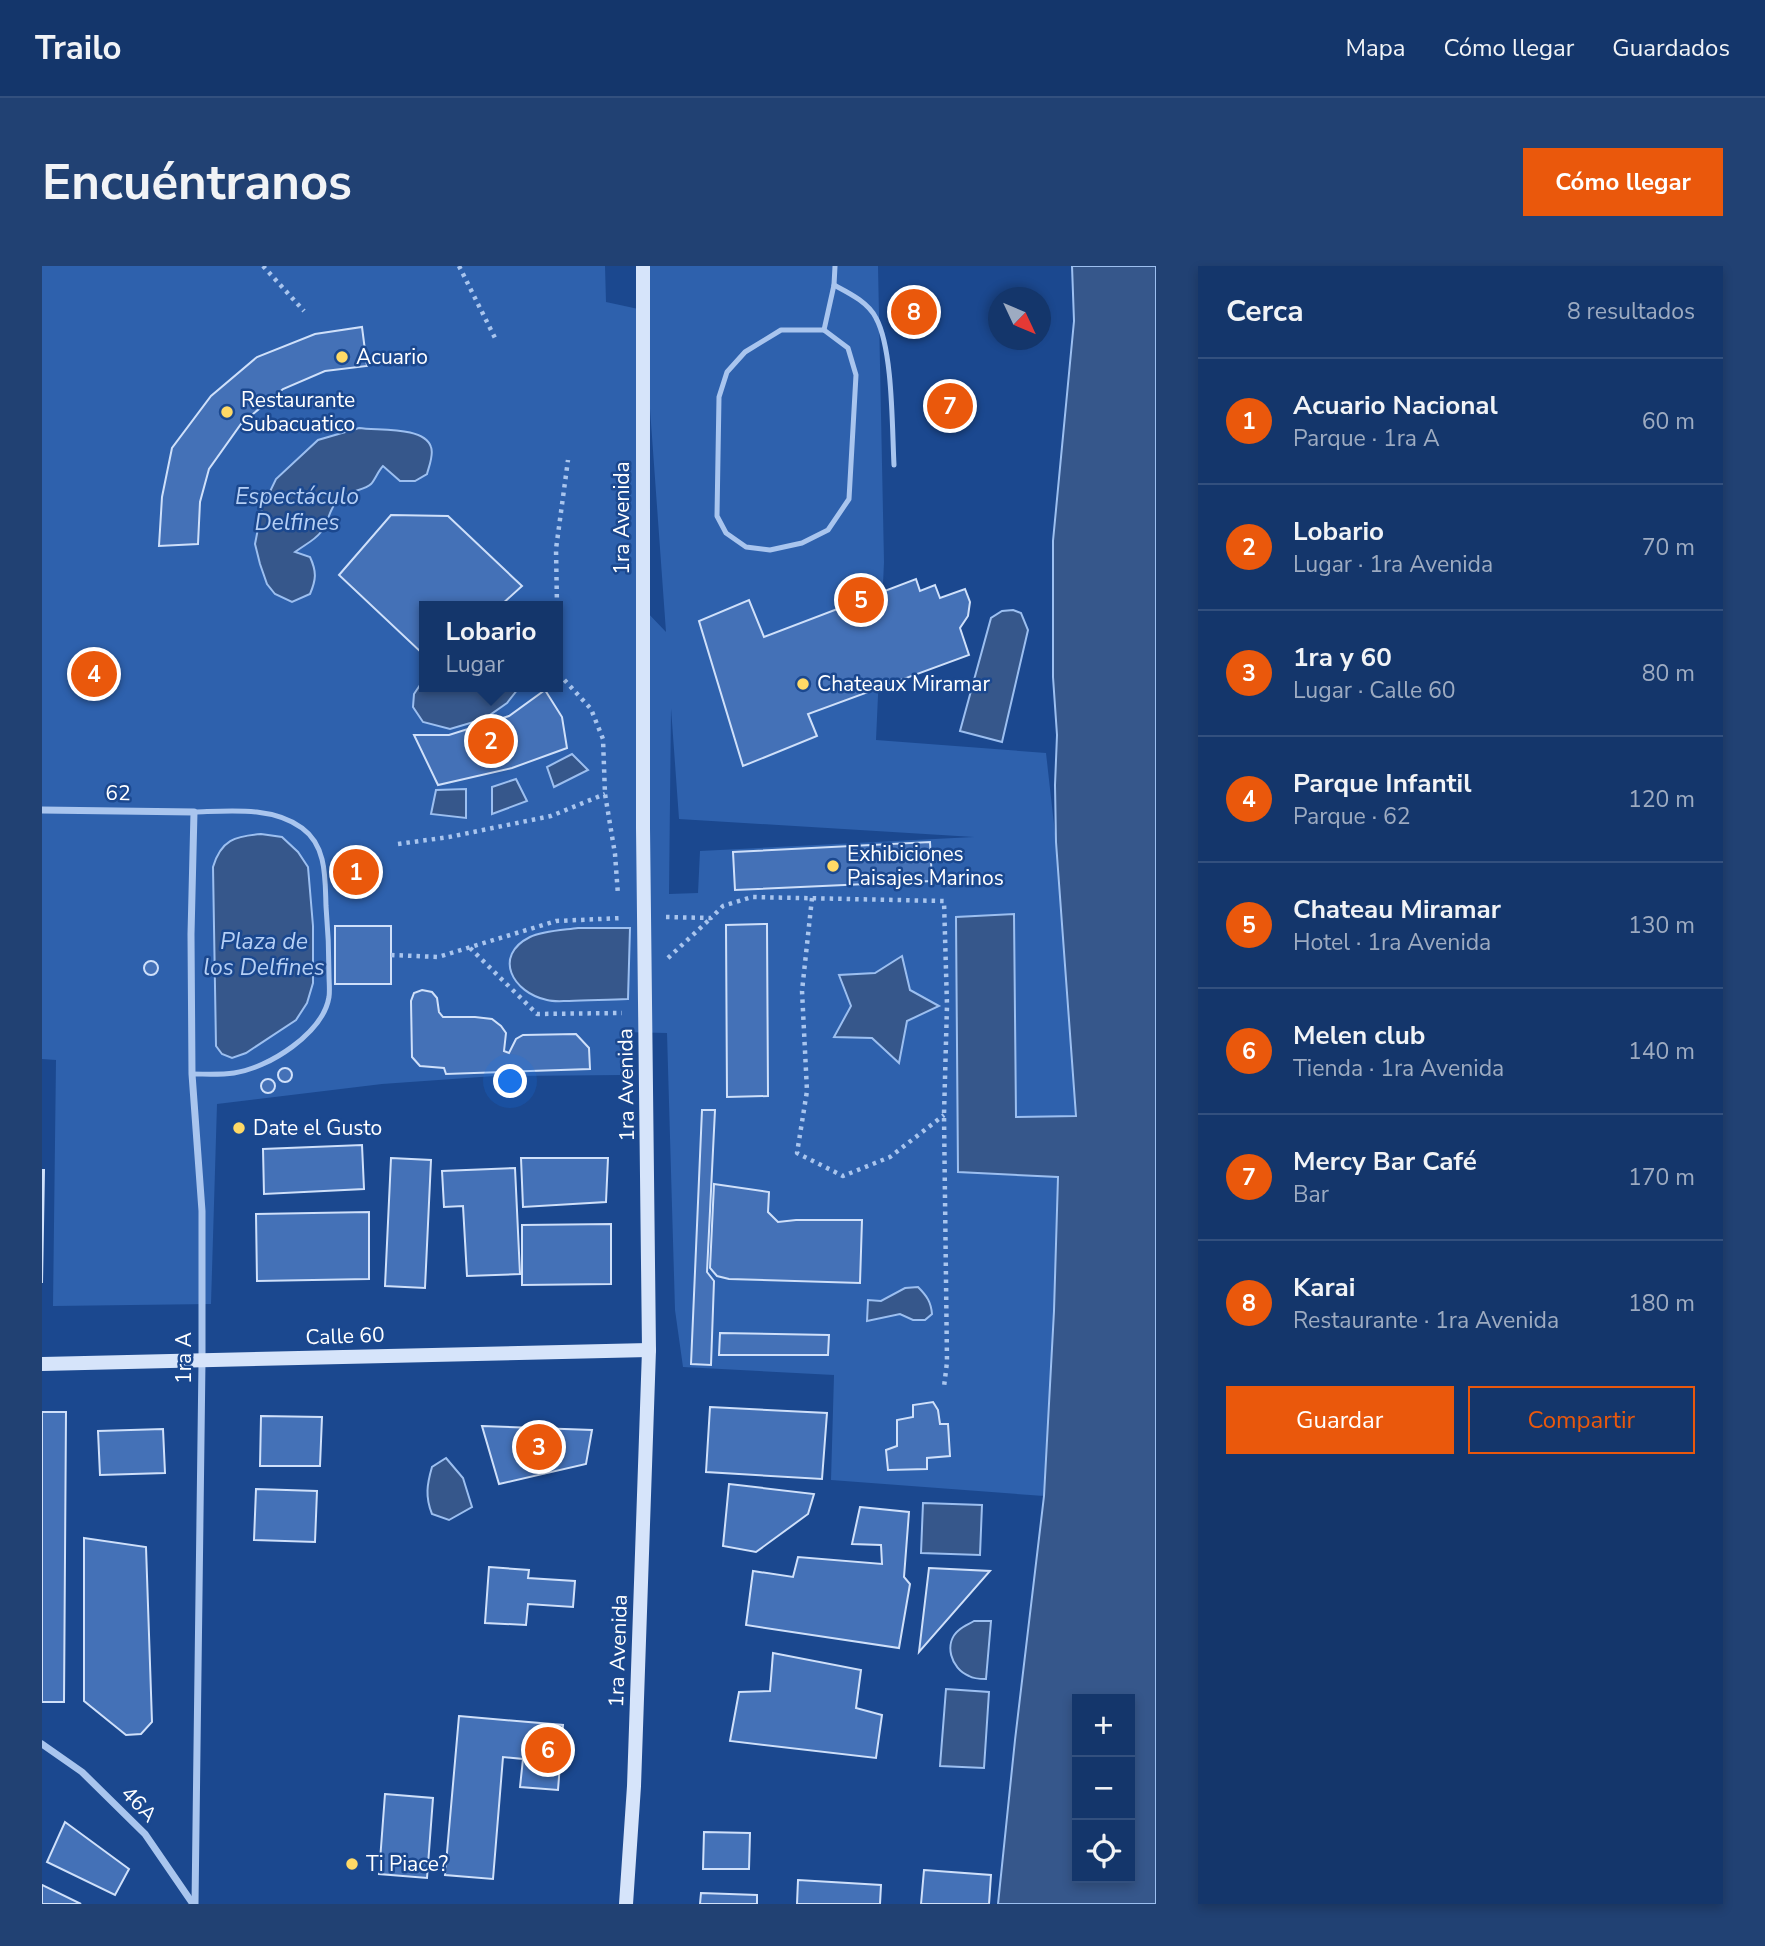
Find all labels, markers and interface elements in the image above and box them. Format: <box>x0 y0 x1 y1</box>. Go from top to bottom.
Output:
text: Trailo <box>35 26 122 71</box>
text: Mapa <box>1345 32 1405 64</box>
text: Cómo llegar <box>1443 32 1574 64</box>
text: Guardados <box>1612 32 1730 64</box>
button: Cómo llegar <box>1523 148 1723 216</box>
text: Encuéntranos <box>42 149 352 216</box>
pin: 8 <box>891 286 937 338</box>
north arrow <box>988 287 1051 350</box>
text: Cerca <box>1226 291 1304 332</box>
text: 8 resultados <box>1567 296 1695 327</box>
place label: Acuario <box>356 343 428 371</box>
marker: Acuario <box>334 349 350 365</box>
pin: 7 <box>927 380 973 432</box>
place label: Restaurante Subacuatico <box>241 386 355 438</box>
text: Acuario Nacional <box>1293 388 1498 423</box>
marker: Restaurante Subacuatico <box>219 404 235 420</box>
text: 1 <box>1242 406 1256 437</box>
text: 60 m <box>1642 406 1695 437</box>
text: Parque · 1ra A <box>1293 423 1440 454</box>
street label: 1ra Avenida <box>608 461 636 575</box>
water label: Espectáculo Delfines <box>235 481 359 538</box>
text: Lobario <box>1293 514 1384 549</box>
text: 2 <box>1242 532 1256 563</box>
text: 70 m <box>1642 532 1695 563</box>
text: Lugar · 1ra Avenida <box>1293 549 1493 580</box>
pin: 5 <box>838 574 884 626</box>
popup <box>419 601 563 692</box>
text: Lobario <box>445 614 537 649</box>
text: 1ra y 60 <box>1293 640 1392 675</box>
pin: 4 <box>71 648 117 700</box>
text: Lugar <box>445 649 505 680</box>
text: 3 <box>1242 658 1256 689</box>
text: 80 m <box>1642 658 1695 689</box>
place label: Chateaux Miramar <box>817 670 990 698</box>
text: Lugar · Calle 60 <box>1293 675 1456 706</box>
marker: Chateaux Miramar <box>795 676 811 692</box>
pin: 2 <box>468 715 514 767</box>
text: Parque Infantil <box>1293 766 1472 801</box>
street label: 62 <box>105 779 131 807</box>
text: 4 <box>1242 784 1256 815</box>
text: 120 m <box>1628 784 1695 815</box>
text: Parque · 62 <box>1293 801 1411 832</box>
place label: Exhibiciones Paisajes Marinos <box>847 840 1004 892</box>
pin: 1 <box>333 846 379 898</box>
marker: Exhibiciones Paisajes Marinos <box>825 858 841 874</box>
text: Chateau Miramar <box>1293 892 1501 927</box>
text: 5 <box>1242 910 1256 941</box>
text: 130 m <box>1628 910 1695 941</box>
water label: Plaza de los Delfines <box>203 926 325 983</box>
text: Hotel · 1ra Avenida <box>1293 927 1491 958</box>
text: Melen club <box>1293 1018 1425 1053</box>
street label: 1ra Avenida <box>611 1028 641 1142</box>
text: 6 <box>1242 1036 1256 1067</box>
text: 140 m <box>1628 1036 1695 1067</box>
text: Tienda · 1ra Avenida <box>1293 1053 1504 1084</box>
your location <box>493 1064 527 1098</box>
place label: Date el Gusto <box>253 1114 382 1142</box>
marker: Date el Gusto <box>231 1120 247 1136</box>
text: Mercy Bar Café <box>1293 1144 1477 1179</box>
text: 7 <box>1242 1162 1256 1193</box>
text: 170 m <box>1628 1162 1695 1193</box>
text: Bar <box>1293 1179 1329 1210</box>
text: Karai <box>1293 1270 1355 1305</box>
text: 8 <box>1242 1288 1256 1319</box>
text: 180 m <box>1628 1288 1695 1319</box>
text: Restaurante · 1ra Avenida <box>1293 1305 1559 1336</box>
street label: Calle 60 <box>305 1321 385 1351</box>
street label: 1ra A <box>170 1332 198 1384</box>
button: Guardar <box>1226 1386 1454 1454</box>
button: Compartir <box>1468 1386 1695 1454</box>
pin: 3 <box>516 1421 562 1473</box>
street label: 1ra Avenida <box>602 1594 634 1708</box>
map controls <box>1072 1694 1135 1883</box>
button: + <box>1072 1694 1135 1757</box>
pin: 6 <box>525 1724 571 1776</box>
button: − <box>1072 1757 1135 1820</box>
street label: 46A <box>115 1780 163 1828</box>
button: locate <box>1072 1820 1135 1883</box>
place label: Ti Piace? <box>366 1850 448 1878</box>
marker: Ti Piace? <box>344 1856 360 1872</box>

